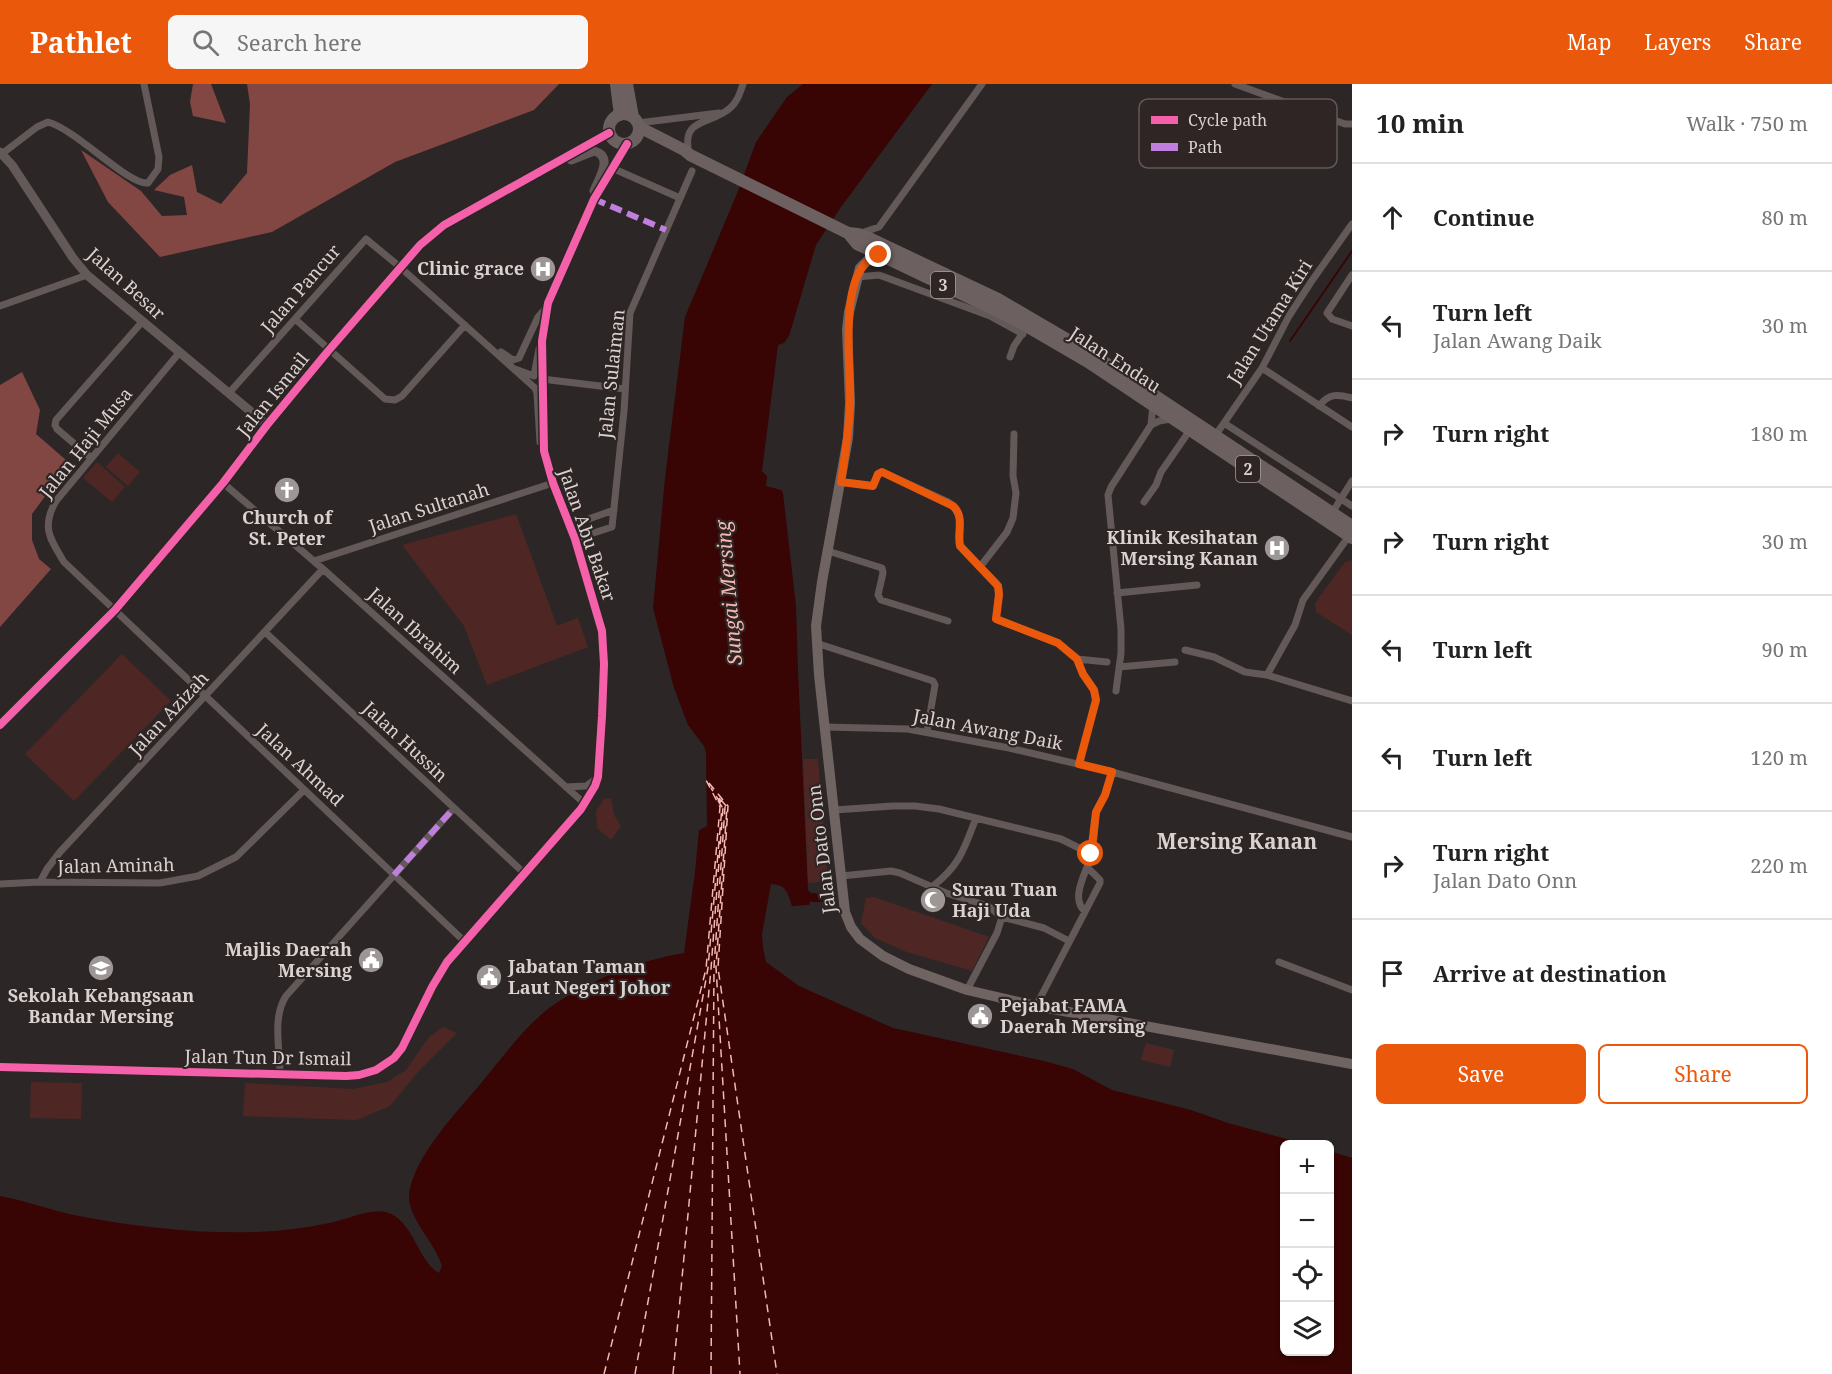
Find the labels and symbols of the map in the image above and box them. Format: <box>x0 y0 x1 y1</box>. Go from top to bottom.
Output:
legend <box>1139 99 1337 168</box>
text: Cycle path <box>1188 109 1267 131</box>
text: Path <box>1188 136 1222 158</box>
street label: Jalan Pancur <box>254 239 346 338</box>
street label: Jalan Besar <box>82 241 171 325</box>
route end <box>865 241 891 267</box>
hospital icon: Clinic grace <box>528 254 558 284</box>
street label: Jalan Utama Kiri <box>1221 255 1317 389</box>
place label: Clinic grace <box>417 256 524 280</box>
road number: 3 <box>931 272 955 298</box>
street label: Jalan Sulaiman <box>592 308 630 441</box>
street label: Jalan Endau <box>1065 320 1166 398</box>
street label: Jalan Ismail <box>230 347 314 442</box>
street label: Jalan Haji Musa <box>33 382 137 503</box>
road number: 2 <box>1236 456 1260 482</box>
street label: Jalan Abu Bakar <box>554 464 622 605</box>
church icon: Church of St. Peter <box>272 475 302 505</box>
street label: Jalan Sultanah <box>365 476 492 538</box>
place label: Church of St. Peter <box>242 505 334 550</box>
water label: Sungai Mersing <box>709 519 748 667</box>
place label: Klinik Kesihatan Mersing Kanan <box>1107 525 1258 570</box>
hospital icon: Klinik Kesihatan Mersing Kanan <box>1262 533 1292 563</box>
street label: Jalan Ibrahim <box>363 581 468 679</box>
street label: Jalan Azizah <box>122 666 214 761</box>
street label: Jalan Hussin <box>357 695 454 787</box>
street label: Jalan Awang Daik <box>910 703 1065 755</box>
street label: Jalan Ahmad <box>251 717 349 811</box>
street label: Jalan Dato Onn <box>801 783 841 916</box>
district label: Mersing Kanan <box>1157 827 1317 855</box>
route start <box>1077 840 1103 866</box>
street label: Jalan Aminah <box>56 852 175 878</box>
place label: Surau Tuan Haji Uda <box>952 877 1058 922</box>
mosque icon: Surau Tuan Haji Uda <box>918 885 948 915</box>
place label: Majlis Daerah Mersing <box>225 937 353 982</box>
public building icon: Majlis Daerah Mersing <box>356 945 386 975</box>
school or university icon: Sekolah Kebangsaan Bandar Mersing <box>86 953 116 983</box>
place label: Jabatan Taman Laut Negeri Johor <box>507 954 671 999</box>
public building icon: Jabatan Taman Laut Negeri Johor <box>474 962 504 992</box>
place label: Sekolah Kebangsaan Bandar Mersing <box>8 983 194 1028</box>
place label: Pejabat FAMA Daerah Mersing <box>1000 993 1146 1038</box>
public building icon: Pejabat FAMA Daerah Mersing <box>965 1001 995 1031</box>
street label: Jalan Tun Dr Ismail <box>183 1044 352 1070</box>

